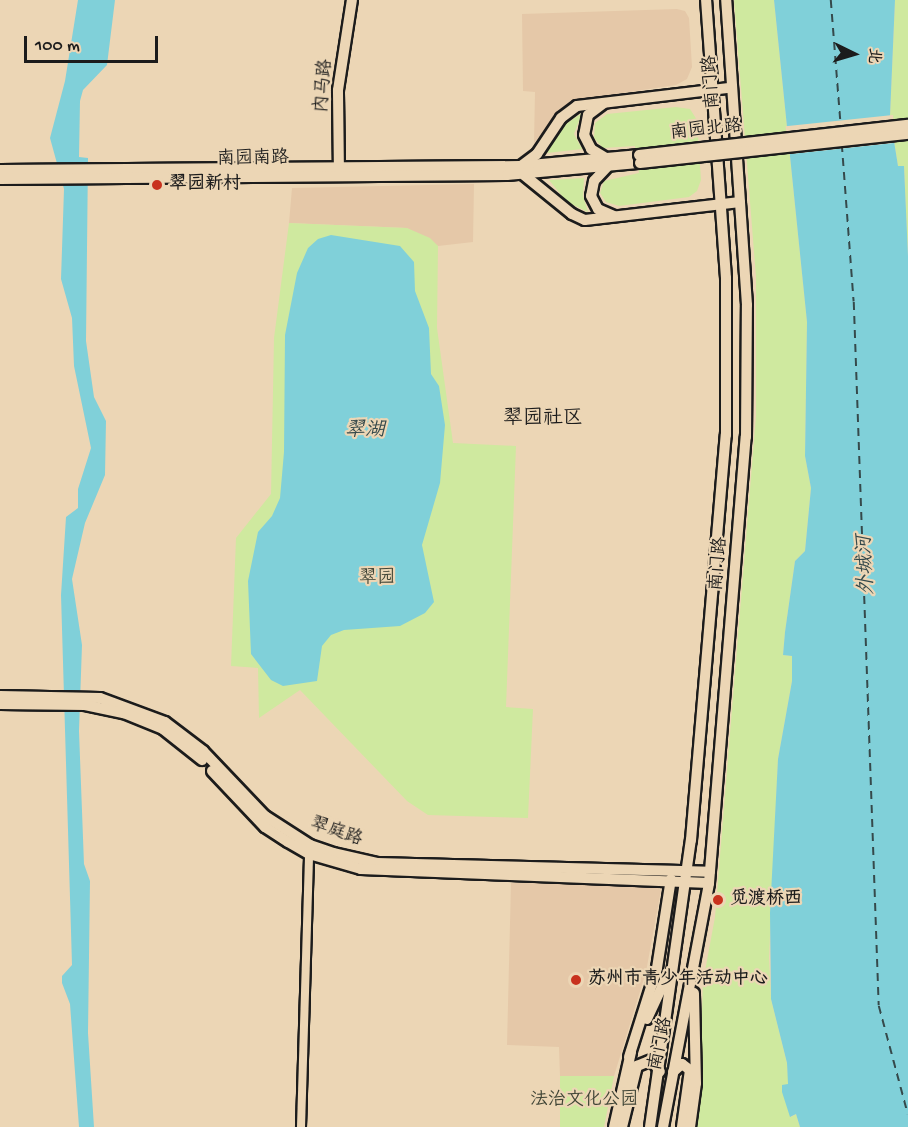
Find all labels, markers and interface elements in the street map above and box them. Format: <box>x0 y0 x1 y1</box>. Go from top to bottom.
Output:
scale bar <box>27 24 160 62</box>
north arrow <box>824 24 884 84</box>
text: 100 m <box>35 36 80 57</box>
text: 北 <box>862 47 883 64</box>
street label: 南门路 <box>700 54 726 110</box>
street label: 内马路 <box>312 58 338 114</box>
street label: 南园北路 <box>669 116 743 146</box>
street label: 南园南路 <box>217 149 289 171</box>
place label: 翠园新村 <box>169 174 241 196</box>
marker: 翠园新村 <box>150 178 164 192</box>
district label: 翠园社区 <box>503 407 583 431</box>
water label: 翠湖 <box>345 419 385 443</box>
water label: 外城河 <box>853 534 881 596</box>
street label: 南门路 <box>707 536 733 592</box>
park label: 翠园 <box>359 568 395 590</box>
street label: 翠庭路 <box>307 814 365 852</box>
place label: 觅渡桥西 <box>730 889 802 911</box>
marker: 觅渡桥西 <box>711 893 725 907</box>
place label: 苏州市青少年活动中心 <box>588 969 768 991</box>
marker: 苏州市青少年活动中心 <box>569 973 583 987</box>
street label: 南门路 <box>646 1015 678 1073</box>
park label: 法治文化公园 <box>530 1090 638 1112</box>

